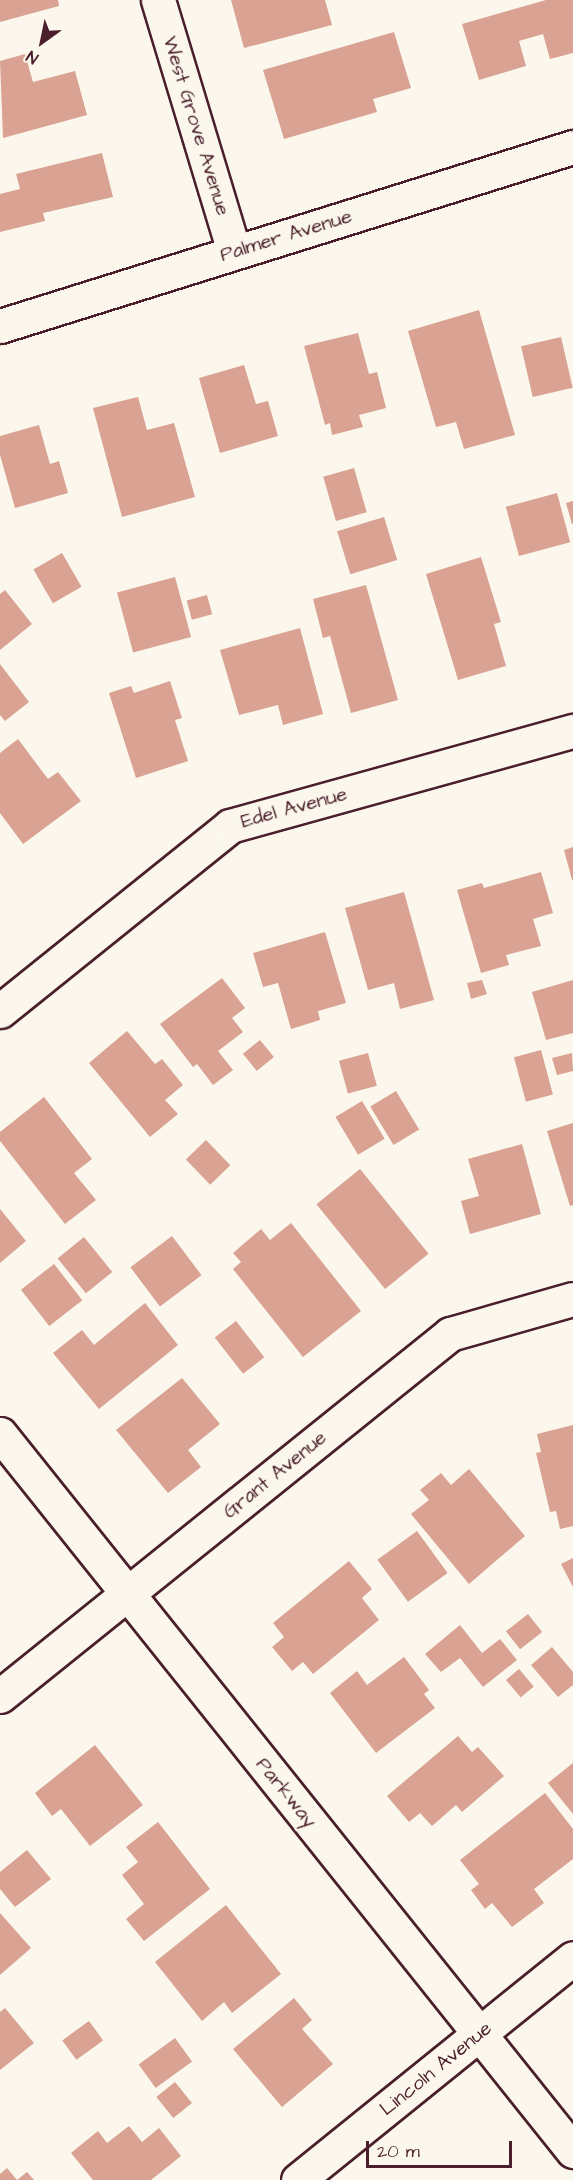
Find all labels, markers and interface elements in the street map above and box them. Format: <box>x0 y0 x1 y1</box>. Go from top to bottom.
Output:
north arrow <box>12 12 72 72</box>
street label: West Grove Avenue <box>157 34 235 218</box>
text: N <box>22 45 42 69</box>
street label: Palmer Avenue <box>217 205 355 267</box>
street label: Edel Avenue <box>238 782 350 834</box>
street label: Grant Avenue <box>218 1426 332 1524</box>
street label: Parkway <box>250 1753 322 1833</box>
street label: Lincoln Avenue <box>375 2017 497 2121</box>
scale bar <box>369 2129 514 2167</box>
text: 20 m <box>377 2139 420 2164</box>

